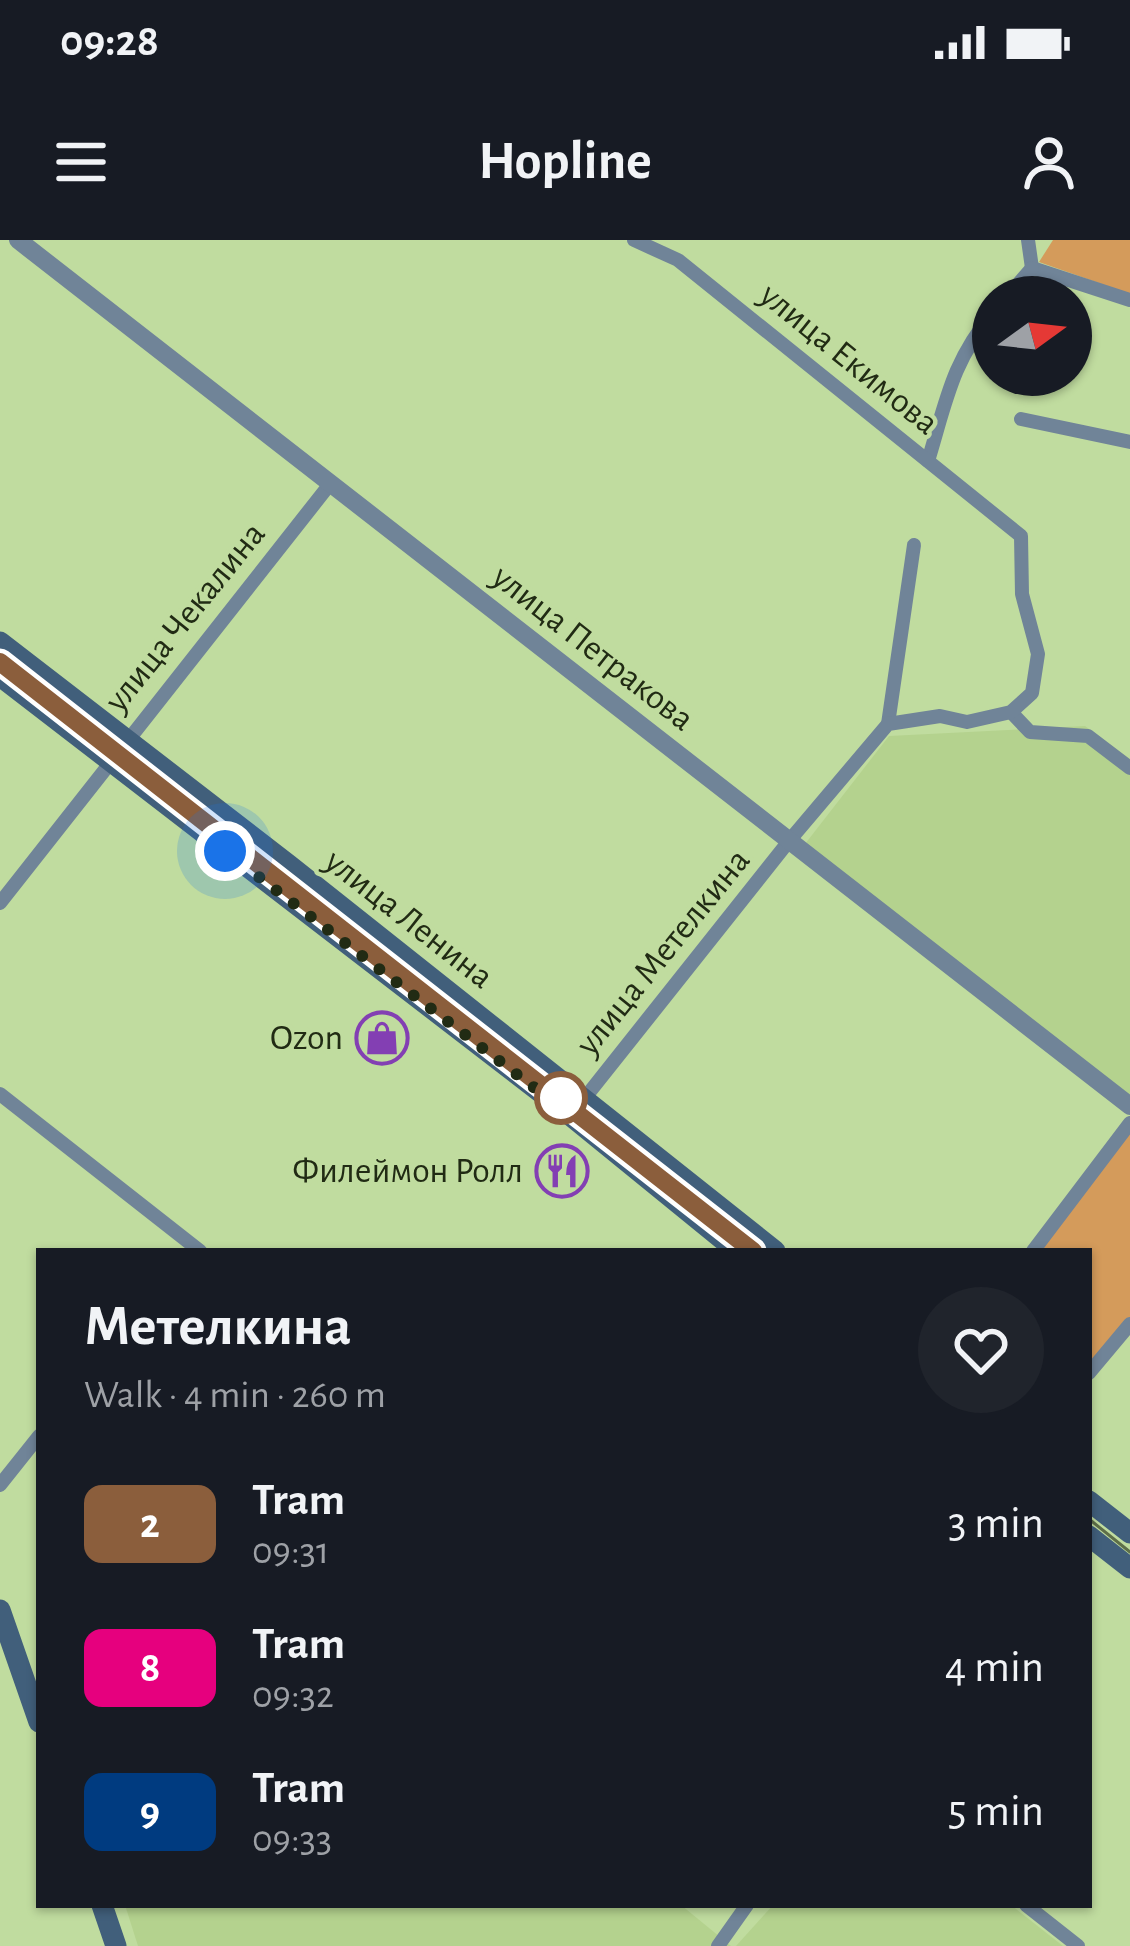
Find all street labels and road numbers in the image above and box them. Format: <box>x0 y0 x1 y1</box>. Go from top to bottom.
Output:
street label: улица Екимова <box>752 276 945 442</box>
street label: улица Чекалина <box>97 516 272 719</box>
street label: улица Петракова <box>485 558 701 738</box>
street label: улица Ленина <box>317 842 500 995</box>
street label: улица Метелкина <box>569 842 757 1063</box>

